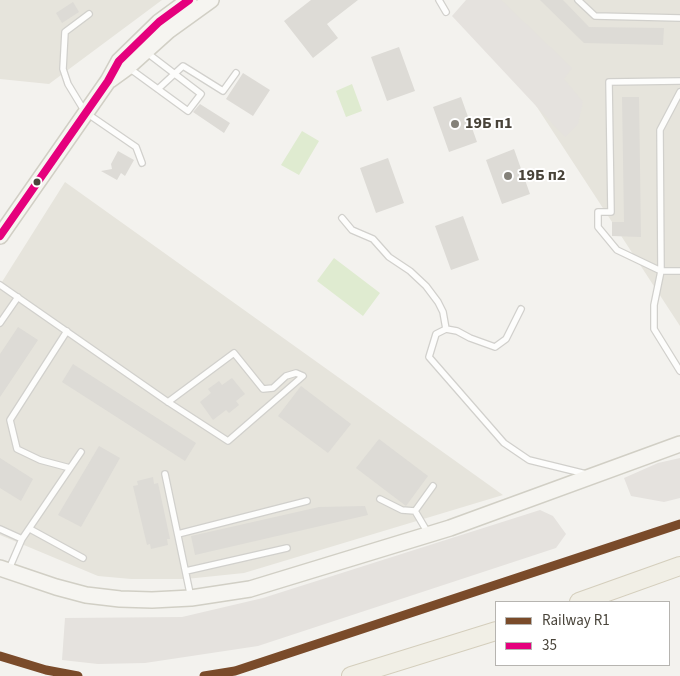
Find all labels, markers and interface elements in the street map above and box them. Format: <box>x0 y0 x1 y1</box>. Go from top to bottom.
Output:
place label: 19Б п1 <box>465 114 512 134</box>
marker: 19Б п1 <box>449 118 461 130</box>
place label: 19Б п2 <box>518 166 565 186</box>
marker: 19Б п2 <box>502 170 514 182</box>
unlabelled marker <box>32 177 42 187</box>
legend <box>495 601 670 666</box>
text: Railway R1 <box>542 610 610 631</box>
text: 35 <box>542 635 557 656</box>

